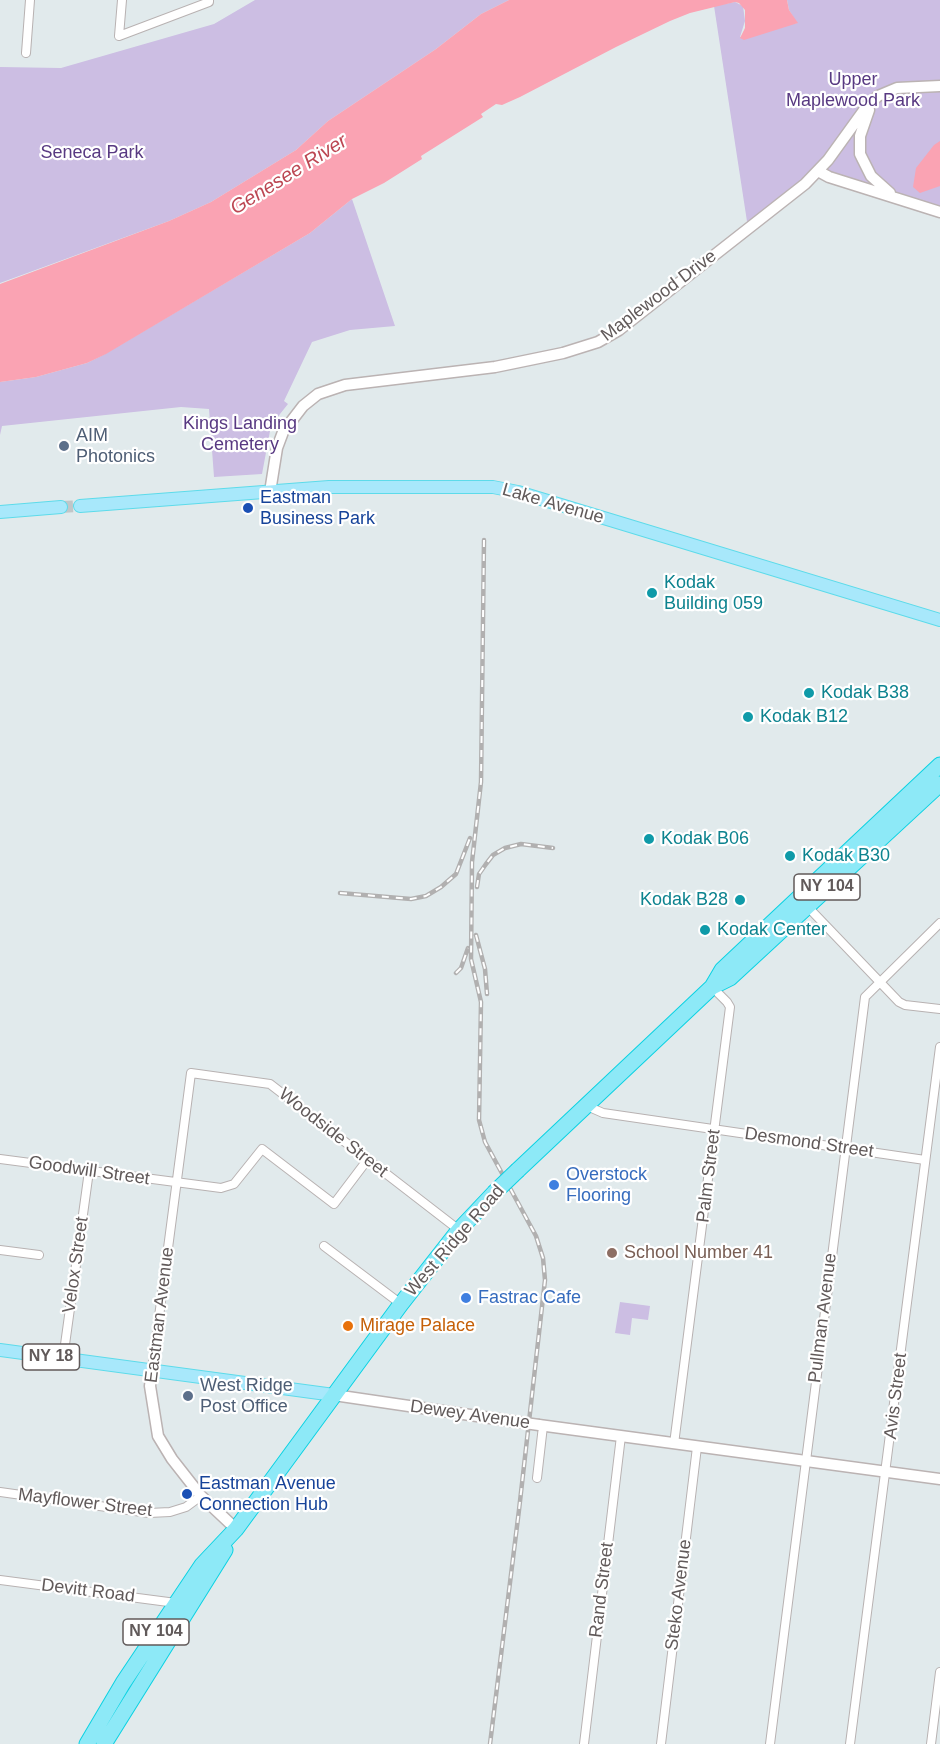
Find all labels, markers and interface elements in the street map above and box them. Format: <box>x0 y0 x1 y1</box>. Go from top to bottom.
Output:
park label: Upper Maplewood Park <box>786 69 920 112</box>
water label: Genesee River <box>226 129 352 221</box>
park label: Seneca Park <box>40 142 144 164</box>
street label: Maplewood Drive <box>597 246 721 346</box>
park label: Kings Landing Cemetery <box>183 413 297 456</box>
place label: AIM Photonics <box>76 425 155 468</box>
marker: AIM Photonics <box>57 439 71 453</box>
street label: Lake Avenue <box>500 479 606 529</box>
place label: Eastman Business Park <box>260 487 375 530</box>
marker: Eastman Business Park <box>241 501 255 515</box>
place label: Kodak Building 059 <box>664 572 763 614</box>
marker: Kodak Building 059 <box>645 586 659 600</box>
place label: Kodak B38 <box>821 682 909 704</box>
marker: Kodak B38 <box>802 686 816 700</box>
place label: Kodak B12 <box>760 706 848 728</box>
marker: Kodak B12 <box>741 710 755 724</box>
place label: Kodak B06 <box>661 828 749 850</box>
marker: Kodak B06 <box>642 832 656 846</box>
place label: Kodak B30 <box>802 845 890 867</box>
marker: Kodak B30 <box>783 849 797 863</box>
road number: NY 104 <box>794 874 860 900</box>
place label: Kodak B28 <box>640 889 728 911</box>
marker: Kodak B28 <box>733 893 747 907</box>
place label: Kodak Center <box>717 919 827 941</box>
marker: Kodak Center <box>698 923 712 937</box>
street label: Woodside Street <box>274 1084 392 1182</box>
street label: Desmond Street <box>743 1123 875 1163</box>
street label: Palm Street <box>693 1128 725 1224</box>
street label: Goodwill Street <box>27 1152 151 1190</box>
place label: Overstock Flooring <box>566 1164 647 1206</box>
marker: Overstock Flooring <box>547 1178 561 1192</box>
street label: West Ridge Road <box>401 1181 509 1301</box>
street label: Velox Street <box>59 1215 93 1315</box>
place label: School Number 41 <box>624 1242 773 1264</box>
street label: Eastman Avenue <box>141 1246 179 1384</box>
marker: School Number 41 <box>605 1246 619 1260</box>
street label: Pullman Avenue <box>804 1252 842 1384</box>
place label: Fastrac Cafe <box>478 1287 581 1309</box>
marker: Fastrac Cafe <box>459 1291 473 1305</box>
place label: Mirage Palace <box>360 1315 475 1337</box>
marker: Mirage Palace <box>341 1319 355 1333</box>
road number: NY 18 <box>22 1344 80 1370</box>
street label: Avis Street <box>880 1352 912 1440</box>
place label: West Ridge Post Office <box>200 1375 293 1418</box>
marker: West Ridge Post Office <box>181 1389 195 1403</box>
street label: Dewey Avenue <box>409 1396 531 1434</box>
place label: Eastman Avenue Connection Hub <box>199 1473 336 1516</box>
street label: Mayflower Street <box>17 1484 153 1522</box>
marker: Eastman Avenue Connection Hub <box>180 1487 194 1501</box>
street label: Steko Avenue <box>661 1538 697 1652</box>
street label: Rand Street <box>585 1541 619 1639</box>
street label: Devitt Road <box>40 1575 136 1607</box>
road number: NY 104 <box>123 1619 189 1645</box>

